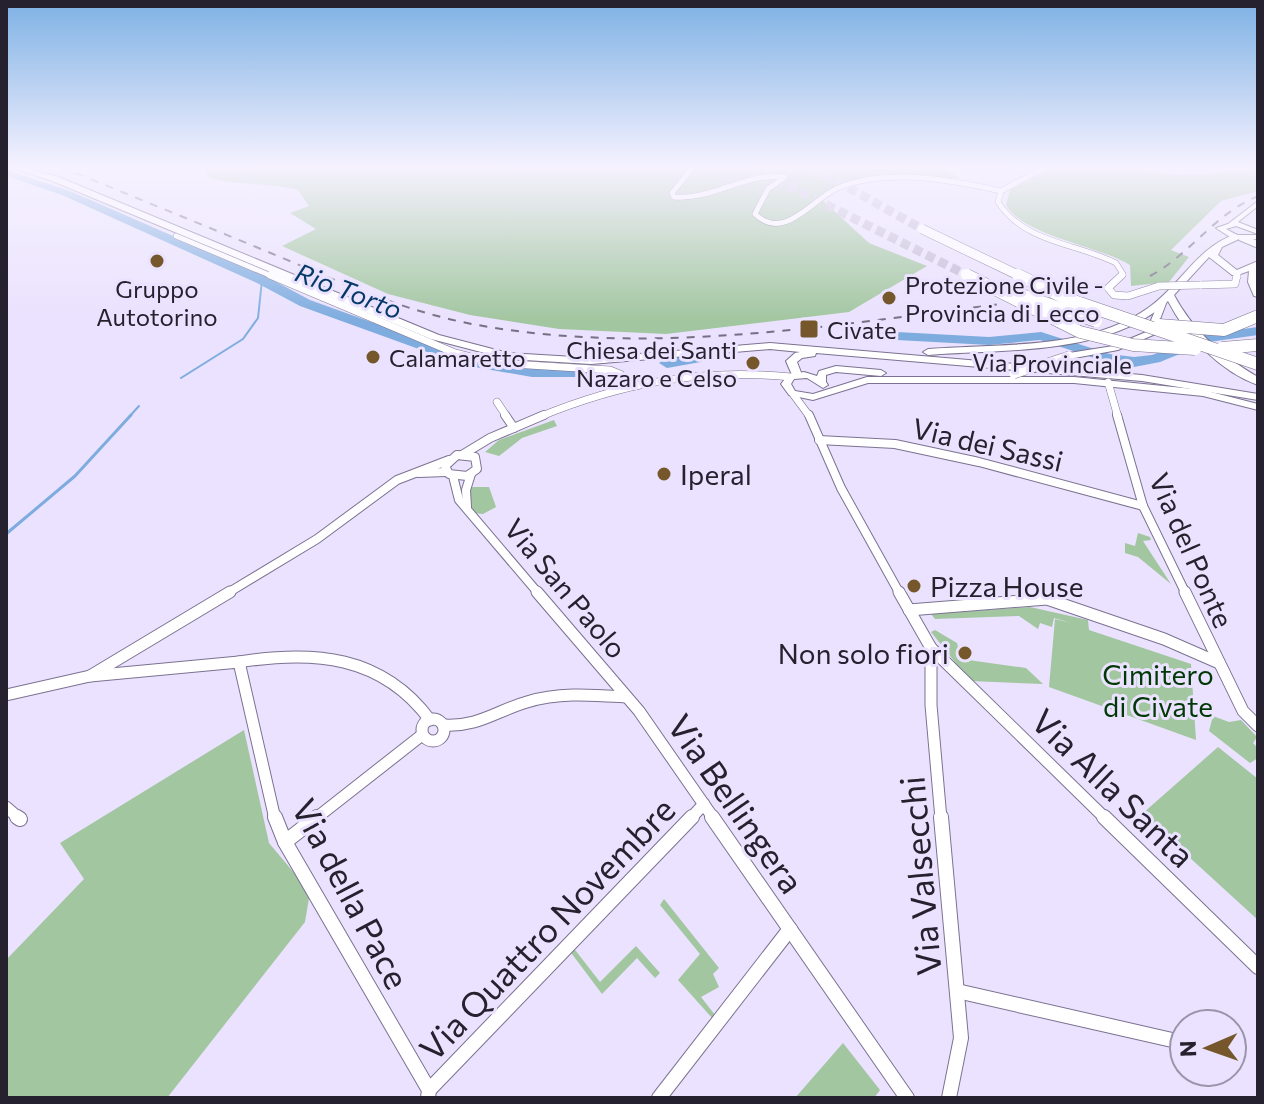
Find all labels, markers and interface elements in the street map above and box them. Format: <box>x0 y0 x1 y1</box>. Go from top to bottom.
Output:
marker: Gruppo Autotorino <box>148 252 166 270</box>
water label: Rio Torto <box>292 256 406 324</box>
place label: Protezione Civile - Provincia di Lecco <box>905 270 1104 327</box>
place label: Gruppo Autotorino <box>96 274 218 331</box>
marker: Protezione Civile - Provincia di Lecco <box>880 289 898 307</box>
place label: Civate <box>827 315 897 344</box>
marker: Civate <box>798 318 820 340</box>
place label: Chiesa dei Santi Nazaro e Celso <box>566 335 737 392</box>
place label: Calamaretto <box>389 343 526 372</box>
street label: Via Provinciale <box>972 347 1132 379</box>
marker: Calamaretto <box>364 348 382 366</box>
marker: Chiesa dei Santi Nazaro e Celso <box>744 354 762 372</box>
street label: Via dei Sassi <box>909 410 1067 478</box>
place label: Iperal <box>680 457 752 491</box>
marker: Iperal <box>655 465 673 483</box>
street label: Via del Ponte <box>1143 467 1241 633</box>
street label: Via San Paolo <box>498 511 634 665</box>
place label: Pizza House <box>930 569 1083 603</box>
marker: Pizza House <box>905 577 923 595</box>
place label: Non solo fiori <box>778 636 949 670</box>
marker: Non solo fiori <box>956 644 974 662</box>
park label: Cimitero di Civate <box>1102 657 1214 723</box>
street label: Via Alla Santa <box>1024 699 1204 875</box>
street label: Via Bellingera <box>660 705 814 901</box>
street label: Via Valsecchi <box>889 775 949 977</box>
street label: Via Quattro Novembre <box>410 788 682 1068</box>
street label: Via della Pace <box>284 791 420 995</box>
north arrow <box>1168 1008 1248 1088</box>
text: N <box>1174 1040 1201 1057</box>

